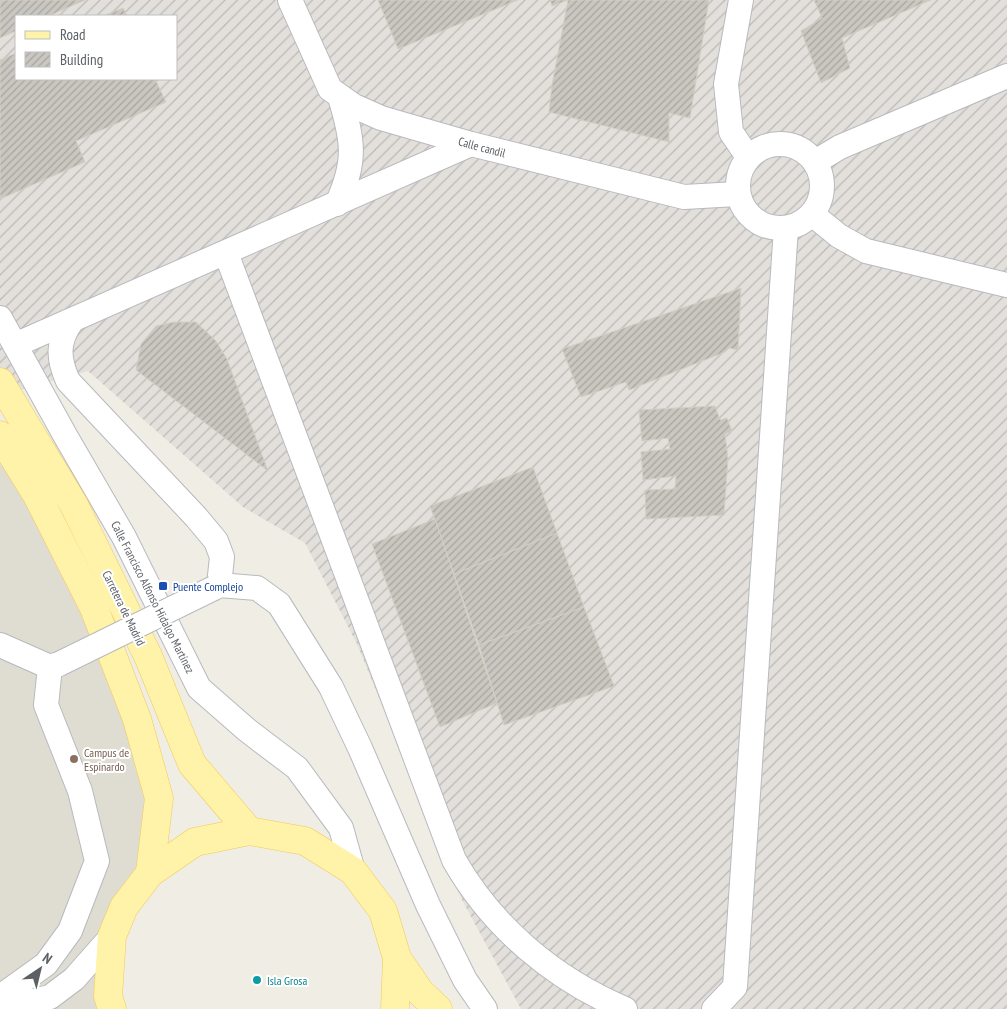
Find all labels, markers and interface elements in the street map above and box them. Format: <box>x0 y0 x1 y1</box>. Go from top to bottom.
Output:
legend <box>15 15 178 80</box>
text: Road <box>60 25 86 44</box>
text: Building <box>60 50 103 69</box>
street label: Calle candil <box>457 134 507 161</box>
street label: Calle Francisco Alfonso Hidalgo Martínez <box>108 518 198 676</box>
street label: Carretera de Madrid <box>99 568 149 648</box>
place label: Puente Complejo <box>173 579 243 594</box>
marker: Puente Complejo <box>157 580 169 592</box>
place label: Campus de Espinardo <box>84 745 129 774</box>
marker: Campus de Espinardo <box>68 753 80 765</box>
north arrow <box>15 944 65 994</box>
text: N <box>39 949 56 968</box>
place label: Isla Grosa <box>267 973 307 988</box>
marker: Isla Grosa <box>251 974 263 986</box>

